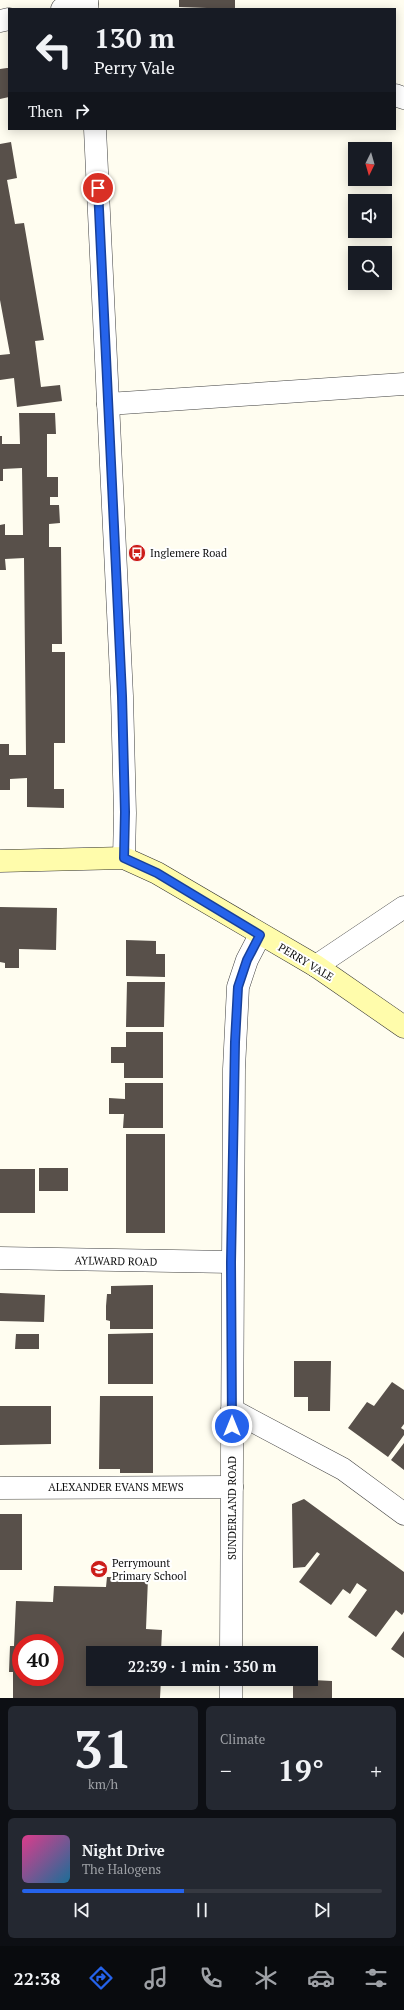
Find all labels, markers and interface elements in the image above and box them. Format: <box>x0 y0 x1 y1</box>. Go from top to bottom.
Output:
text: 130 m <box>94 19 175 56</box>
icon: left <box>28 24 80 76</box>
text: Perry Vale <box>94 55 175 79</box>
icon: right <box>71 100 93 122</box>
text: Then <box>28 101 63 121</box>
north arrow <box>348 142 392 186</box>
map controls <box>348 142 392 290</box>
pin <box>81 171 115 205</box>
icon: arrive <box>87 177 109 199</box>
button: sound <box>348 194 392 238</box>
button: search <box>348 246 392 290</box>
bus stop icon: Inglemere Road <box>127 543 147 563</box>
place label: Inglemere Road <box>150 546 227 560</box>
street label: PERRY VALE <box>276 940 336 984</box>
street label: AYLWARD ROAD <box>75 1253 158 1269</box>
position arrow <box>211 1405 253 1447</box>
street label: SUNDERLAND ROAD <box>225 1456 239 1560</box>
street label: ALEXANDER EVANS MEWS <box>48 1480 184 1494</box>
place label: Perrymount Primary School <box>112 1556 187 1583</box>
school or university icon: Perrymount Primary School <box>89 1559 109 1579</box>
speed limit sign: 40 <box>12 1634 64 1686</box>
text: 22:39 · 1 min · 350 m <box>128 1656 276 1676</box>
text: 31 <box>74 1714 132 1783</box>
text: Climate <box>220 1730 265 1748</box>
text: 19° <box>278 1750 324 1790</box>
text: − <box>220 1756 232 1785</box>
text: + <box>370 1756 382 1785</box>
text: km/h <box>88 1775 118 1793</box>
text: Night Drive <box>82 1840 165 1860</box>
text: The Halogens <box>82 1860 161 1878</box>
icon: previous <box>71 1899 93 1921</box>
icon: pause <box>191 1899 213 1921</box>
icon: next <box>311 1899 333 1921</box>
icon: directions <box>87 1964 115 1992</box>
icon: music <box>142 1964 170 1992</box>
icon: phone <box>197 1964 225 1992</box>
icon: climate <box>252 1964 280 1992</box>
icon: car <box>307 1964 335 1992</box>
icon: filters <box>362 1964 390 1992</box>
text: 22:38 <box>14 1966 60 1990</box>

